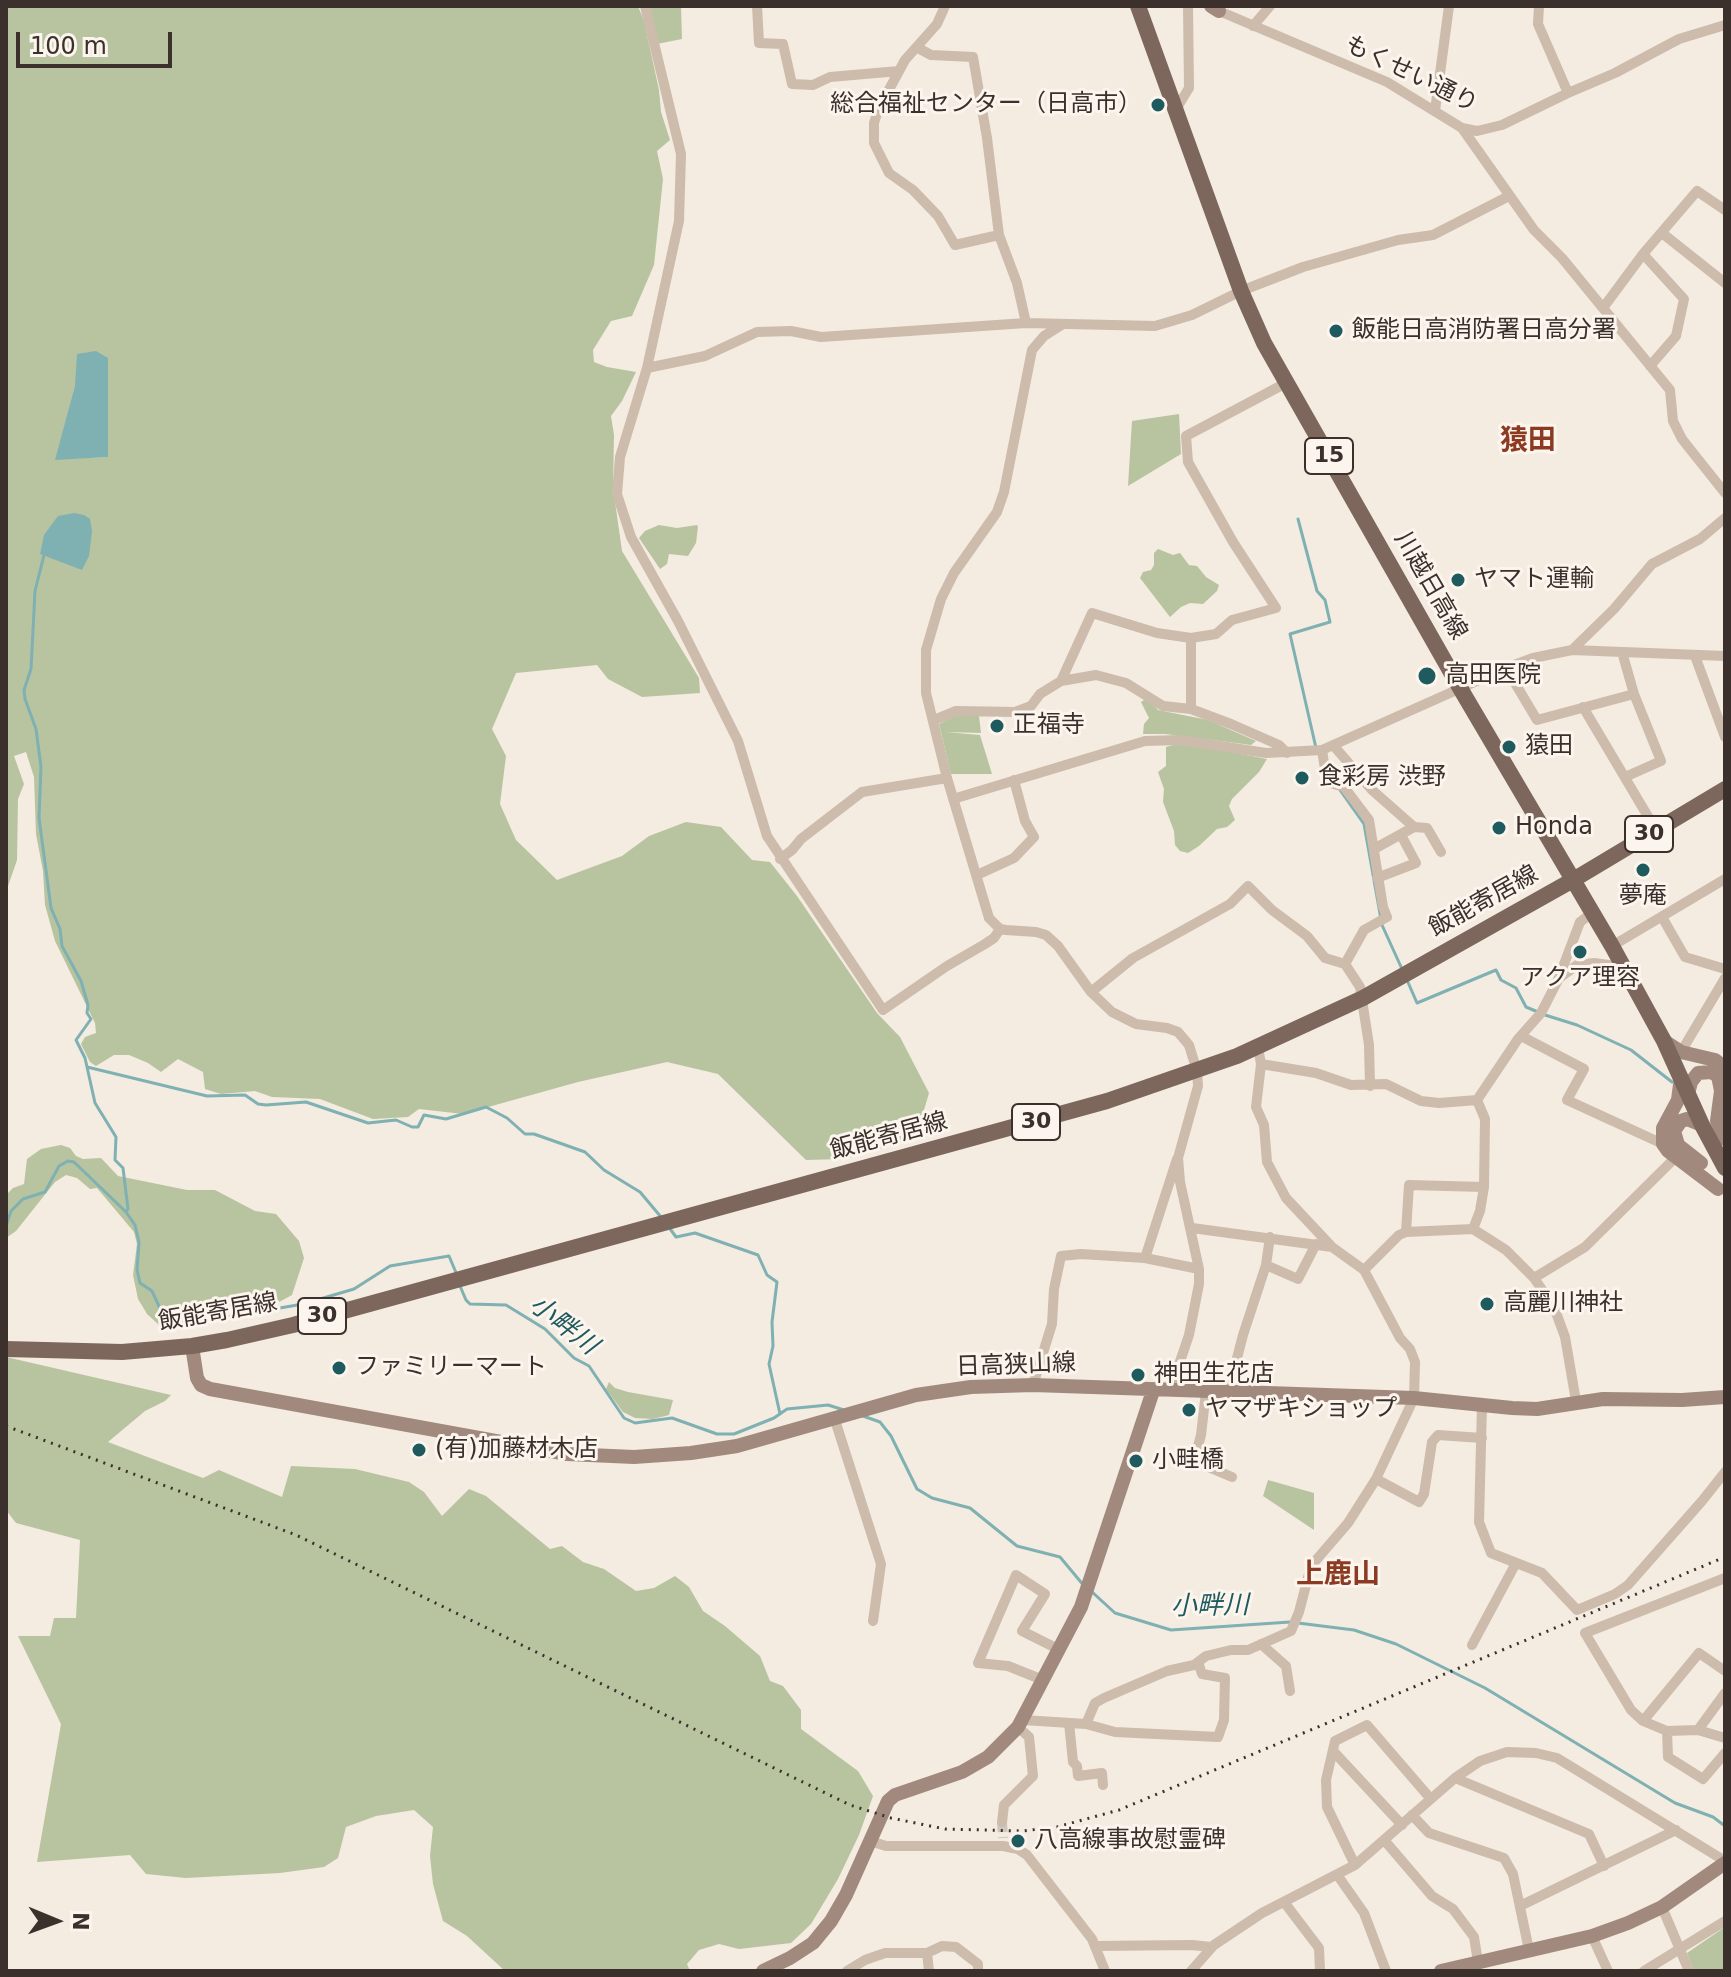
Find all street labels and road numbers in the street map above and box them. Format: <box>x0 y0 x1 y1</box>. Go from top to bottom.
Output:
street label: もくせい通り <box>1340 30 1482 120</box>
road number: 15 <box>1305 438 1353 474</box>
street label: 川越日高線 <box>1388 527 1472 645</box>
road number: 30 <box>1625 816 1673 852</box>
street label: 飯能寄居線 <box>1425 860 1543 944</box>
road number: 30 <box>1012 1104 1060 1140</box>
street label: 飯能寄居線 <box>827 1108 951 1166</box>
street label: 飯能寄居線 <box>156 1288 280 1338</box>
road number: 30 <box>298 1298 346 1334</box>
street label: 日高狭山線 <box>956 1350 1076 1382</box>

